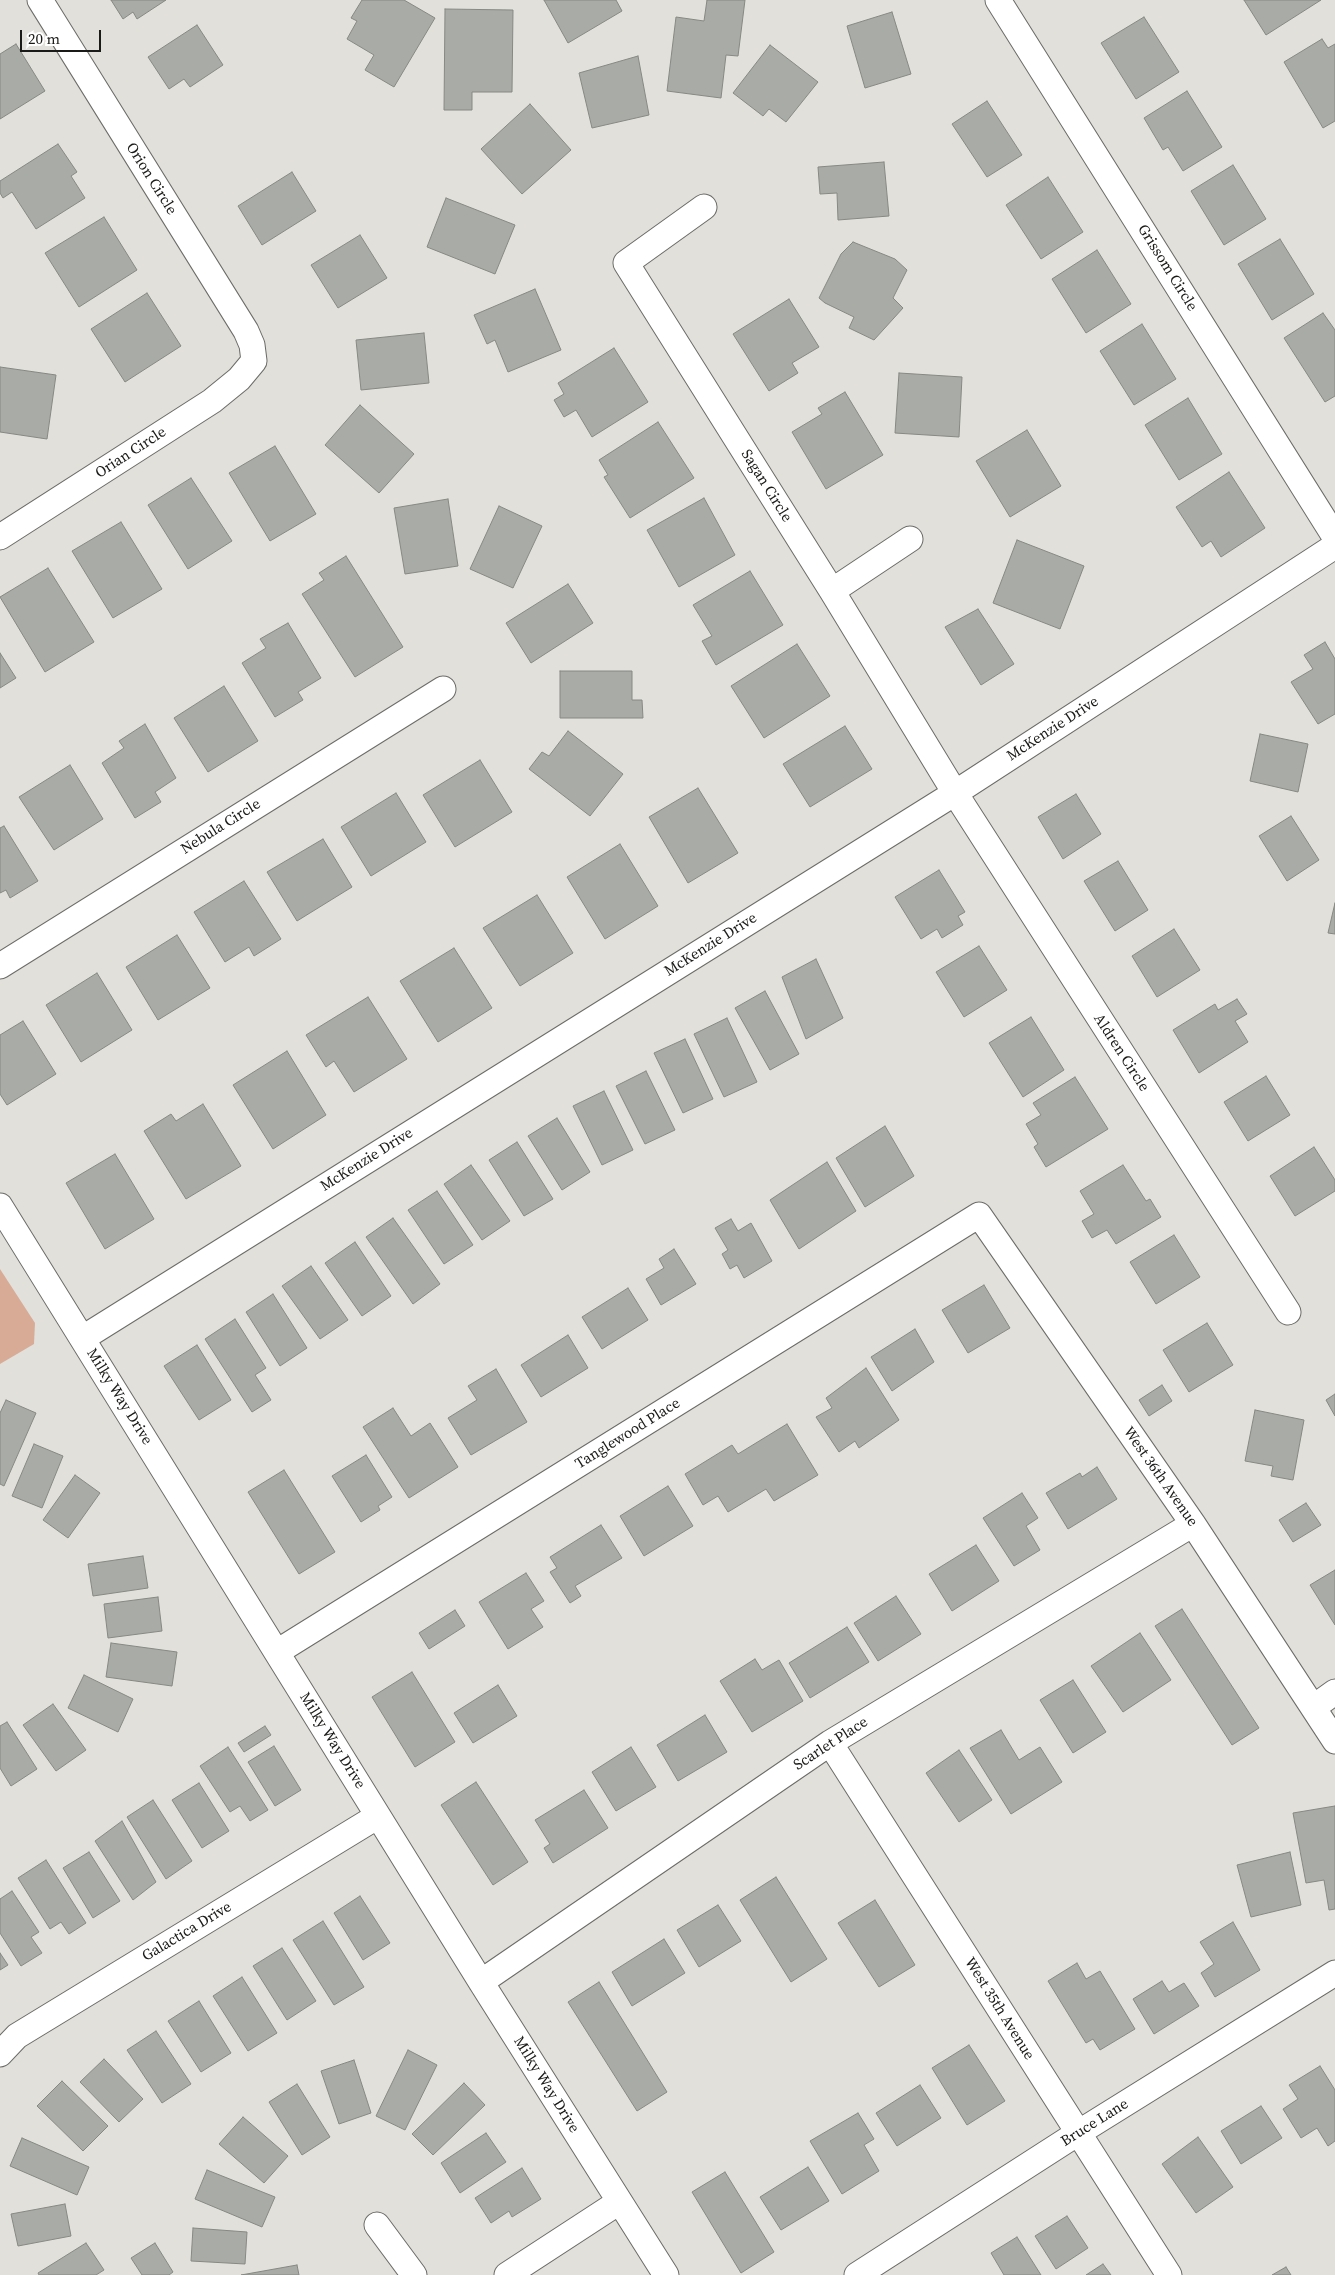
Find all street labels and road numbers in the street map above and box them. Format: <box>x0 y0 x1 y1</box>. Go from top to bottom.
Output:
street label: Orion Circle <box>122 140 180 218</box>
street label: Grissom Circle <box>1133 221 1201 315</box>
street label: Orian Circle <box>92 423 170 483</box>
street label: Sagan Circle <box>737 446 795 526</box>
street label: McKenzie Drive <box>1004 693 1102 765</box>
street label: Nebula Circle <box>178 795 264 859</box>
street label: McKenzie Drive <box>662 909 760 981</box>
street label: Aldren Circle <box>1089 1011 1153 1095</box>
street label: McKenzie Drive <box>318 1124 416 1196</box>
street label: Milky Way Drive <box>82 1346 156 1448</box>
street label: Tanglewood Place <box>572 1395 684 1473</box>
street label: West 36th Avenue <box>1119 1424 1201 1530</box>
street label: Milky Way Drive <box>295 1690 369 1792</box>
street label: Scarlet Place <box>790 1713 872 1775</box>
street label: Galactica Drive <box>139 1898 235 1966</box>
street label: West 35th Avenue <box>960 1954 1038 2064</box>
street label: Milky Way Drive <box>509 2034 583 2136</box>
street label: Bruce Lane <box>1058 2095 1132 2151</box>

